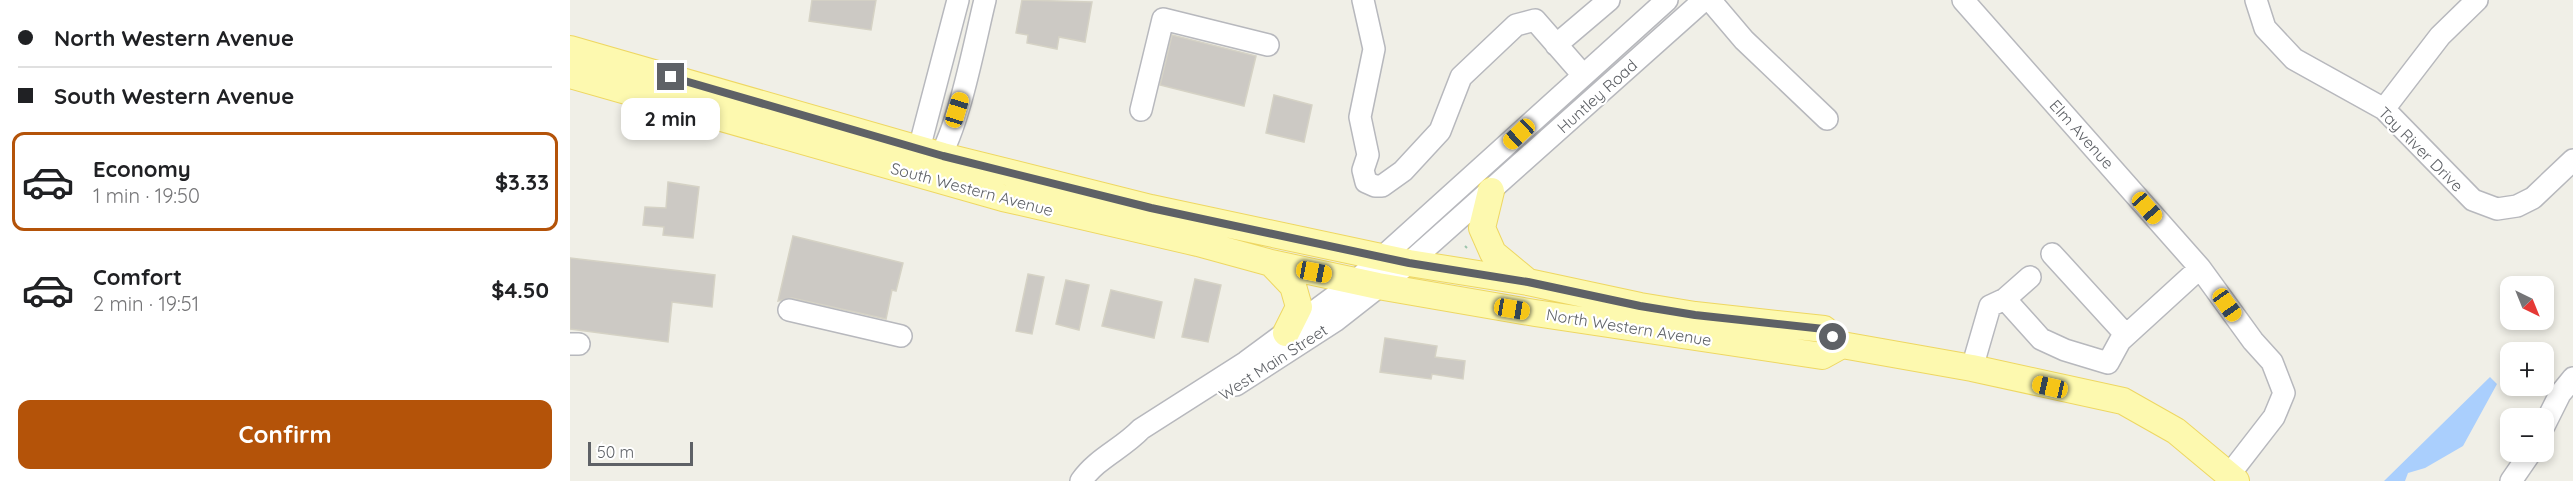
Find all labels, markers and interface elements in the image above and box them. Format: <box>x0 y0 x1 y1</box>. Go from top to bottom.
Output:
text: North Western Avenue <box>54 24 294 52</box>
street label: Huntley Road <box>1553 55 1641 137</box>
route end <box>657 63 684 90</box>
text: South Western Avenue <box>54 82 294 110</box>
car <box>943 90 971 130</box>
street label: Elm Avenue <box>2046 95 2118 173</box>
callout: 2 min <box>621 98 720 140</box>
street label: Tay River Drive <box>2374 102 2468 196</box>
text: 2 min <box>644 106 697 131</box>
car <box>1500 115 1538 153</box>
icon: car <box>21 155 75 209</box>
text: Economy <box>93 155 191 183</box>
street label: South Western Avenue <box>889 158 1055 220</box>
text: $3.33 <box>495 168 549 196</box>
text: 1 min · 19:50 <box>93 183 200 208</box>
car <box>2128 189 2166 227</box>
car <box>1295 260 1333 284</box>
icon: car <box>21 263 75 317</box>
text: Comfort <box>93 263 182 291</box>
text: $4.50 <box>491 276 549 304</box>
north arrow <box>2500 276 2554 330</box>
map controls <box>2500 276 2554 462</box>
car <box>2209 285 2245 325</box>
text: 2 min · 19:51 <box>93 291 199 316</box>
car <box>1493 297 1531 321</box>
street label: North Western Avenue <box>1545 304 1713 350</box>
street label: West Main Street <box>1215 320 1331 404</box>
route start <box>1819 323 1846 350</box>
button: + <box>2500 342 2554 396</box>
car <box>2030 374 2070 400</box>
button: Confirm <box>18 400 552 469</box>
button: − <box>2500 408 2554 462</box>
scale bar <box>588 439 693 466</box>
text: 50 m <box>597 442 634 462</box>

